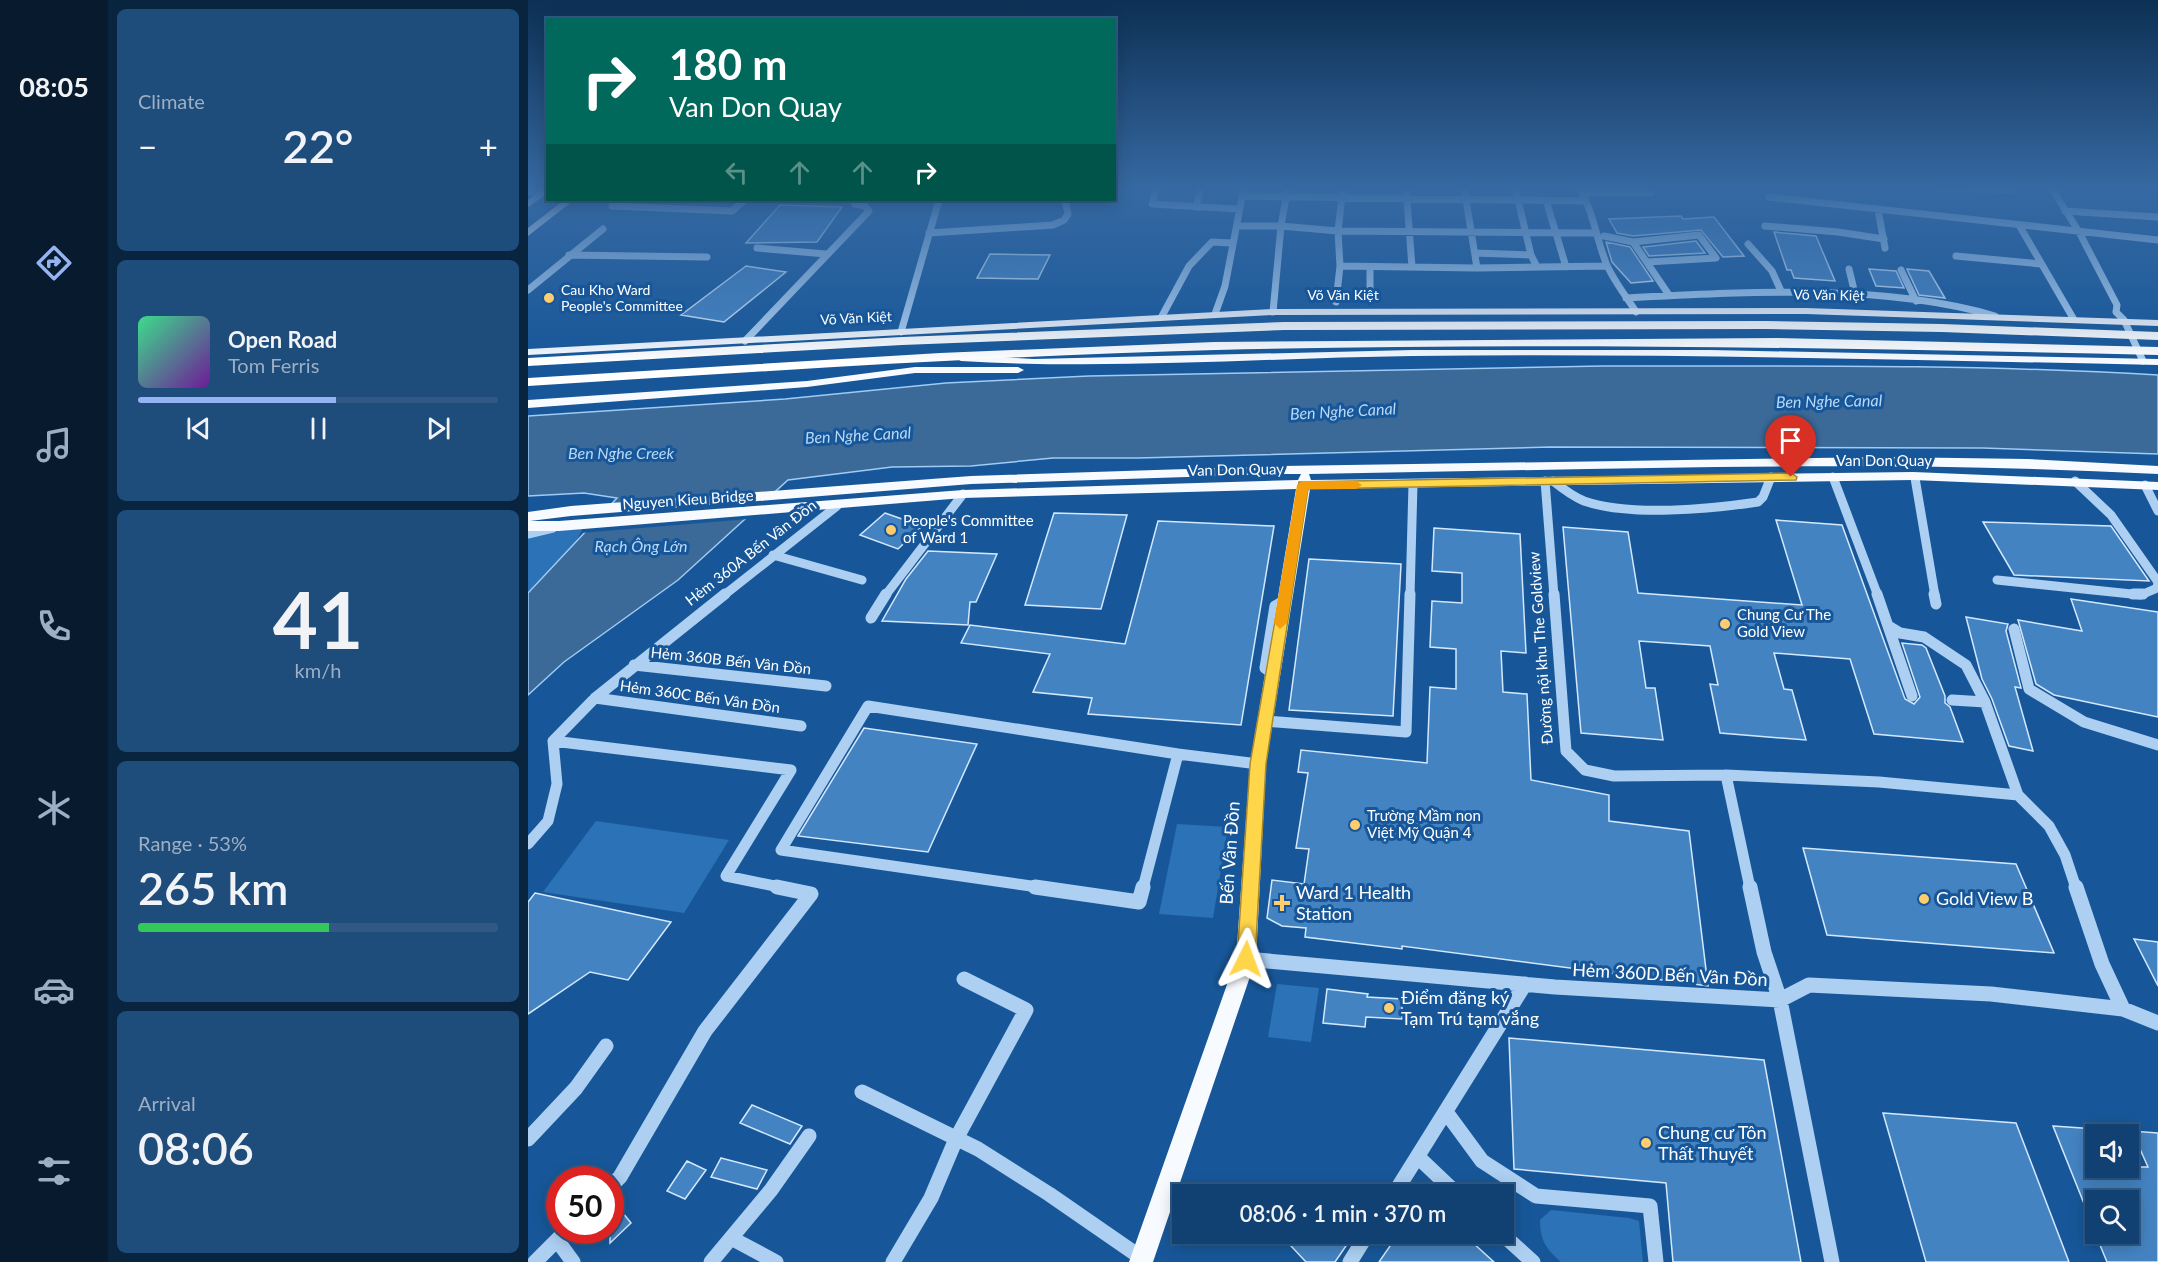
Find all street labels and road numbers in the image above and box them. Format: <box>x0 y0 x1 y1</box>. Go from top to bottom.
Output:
street label: Võ Văn Kiệt <box>1793 285 1865 304</box>
street label: Võ Văn Kiệt <box>1307 286 1379 303</box>
street label: Võ Văn Kiệt <box>820 307 892 328</box>
street label: Van Don Quay <box>1836 451 1932 469</box>
street label: Van Don Quay <box>1188 459 1284 479</box>
street label: Nguyen Kieu Bridge <box>622 485 754 513</box>
street label: Hẻm 360A Bến Vân Đồn <box>681 496 819 609</box>
street label: Đường nội khu The Goldview <box>1524 551 1556 745</box>
street label: Hẻm 360B Bến Vân Đồn <box>650 643 812 677</box>
street label: Hẻm 360C Bến Vân Đồn <box>619 676 781 716</box>
street label: Bến Vân Đồn <box>1214 801 1244 905</box>
street label: Hẻm 360D Bến Vân Đồn <box>1572 958 1768 990</box>

